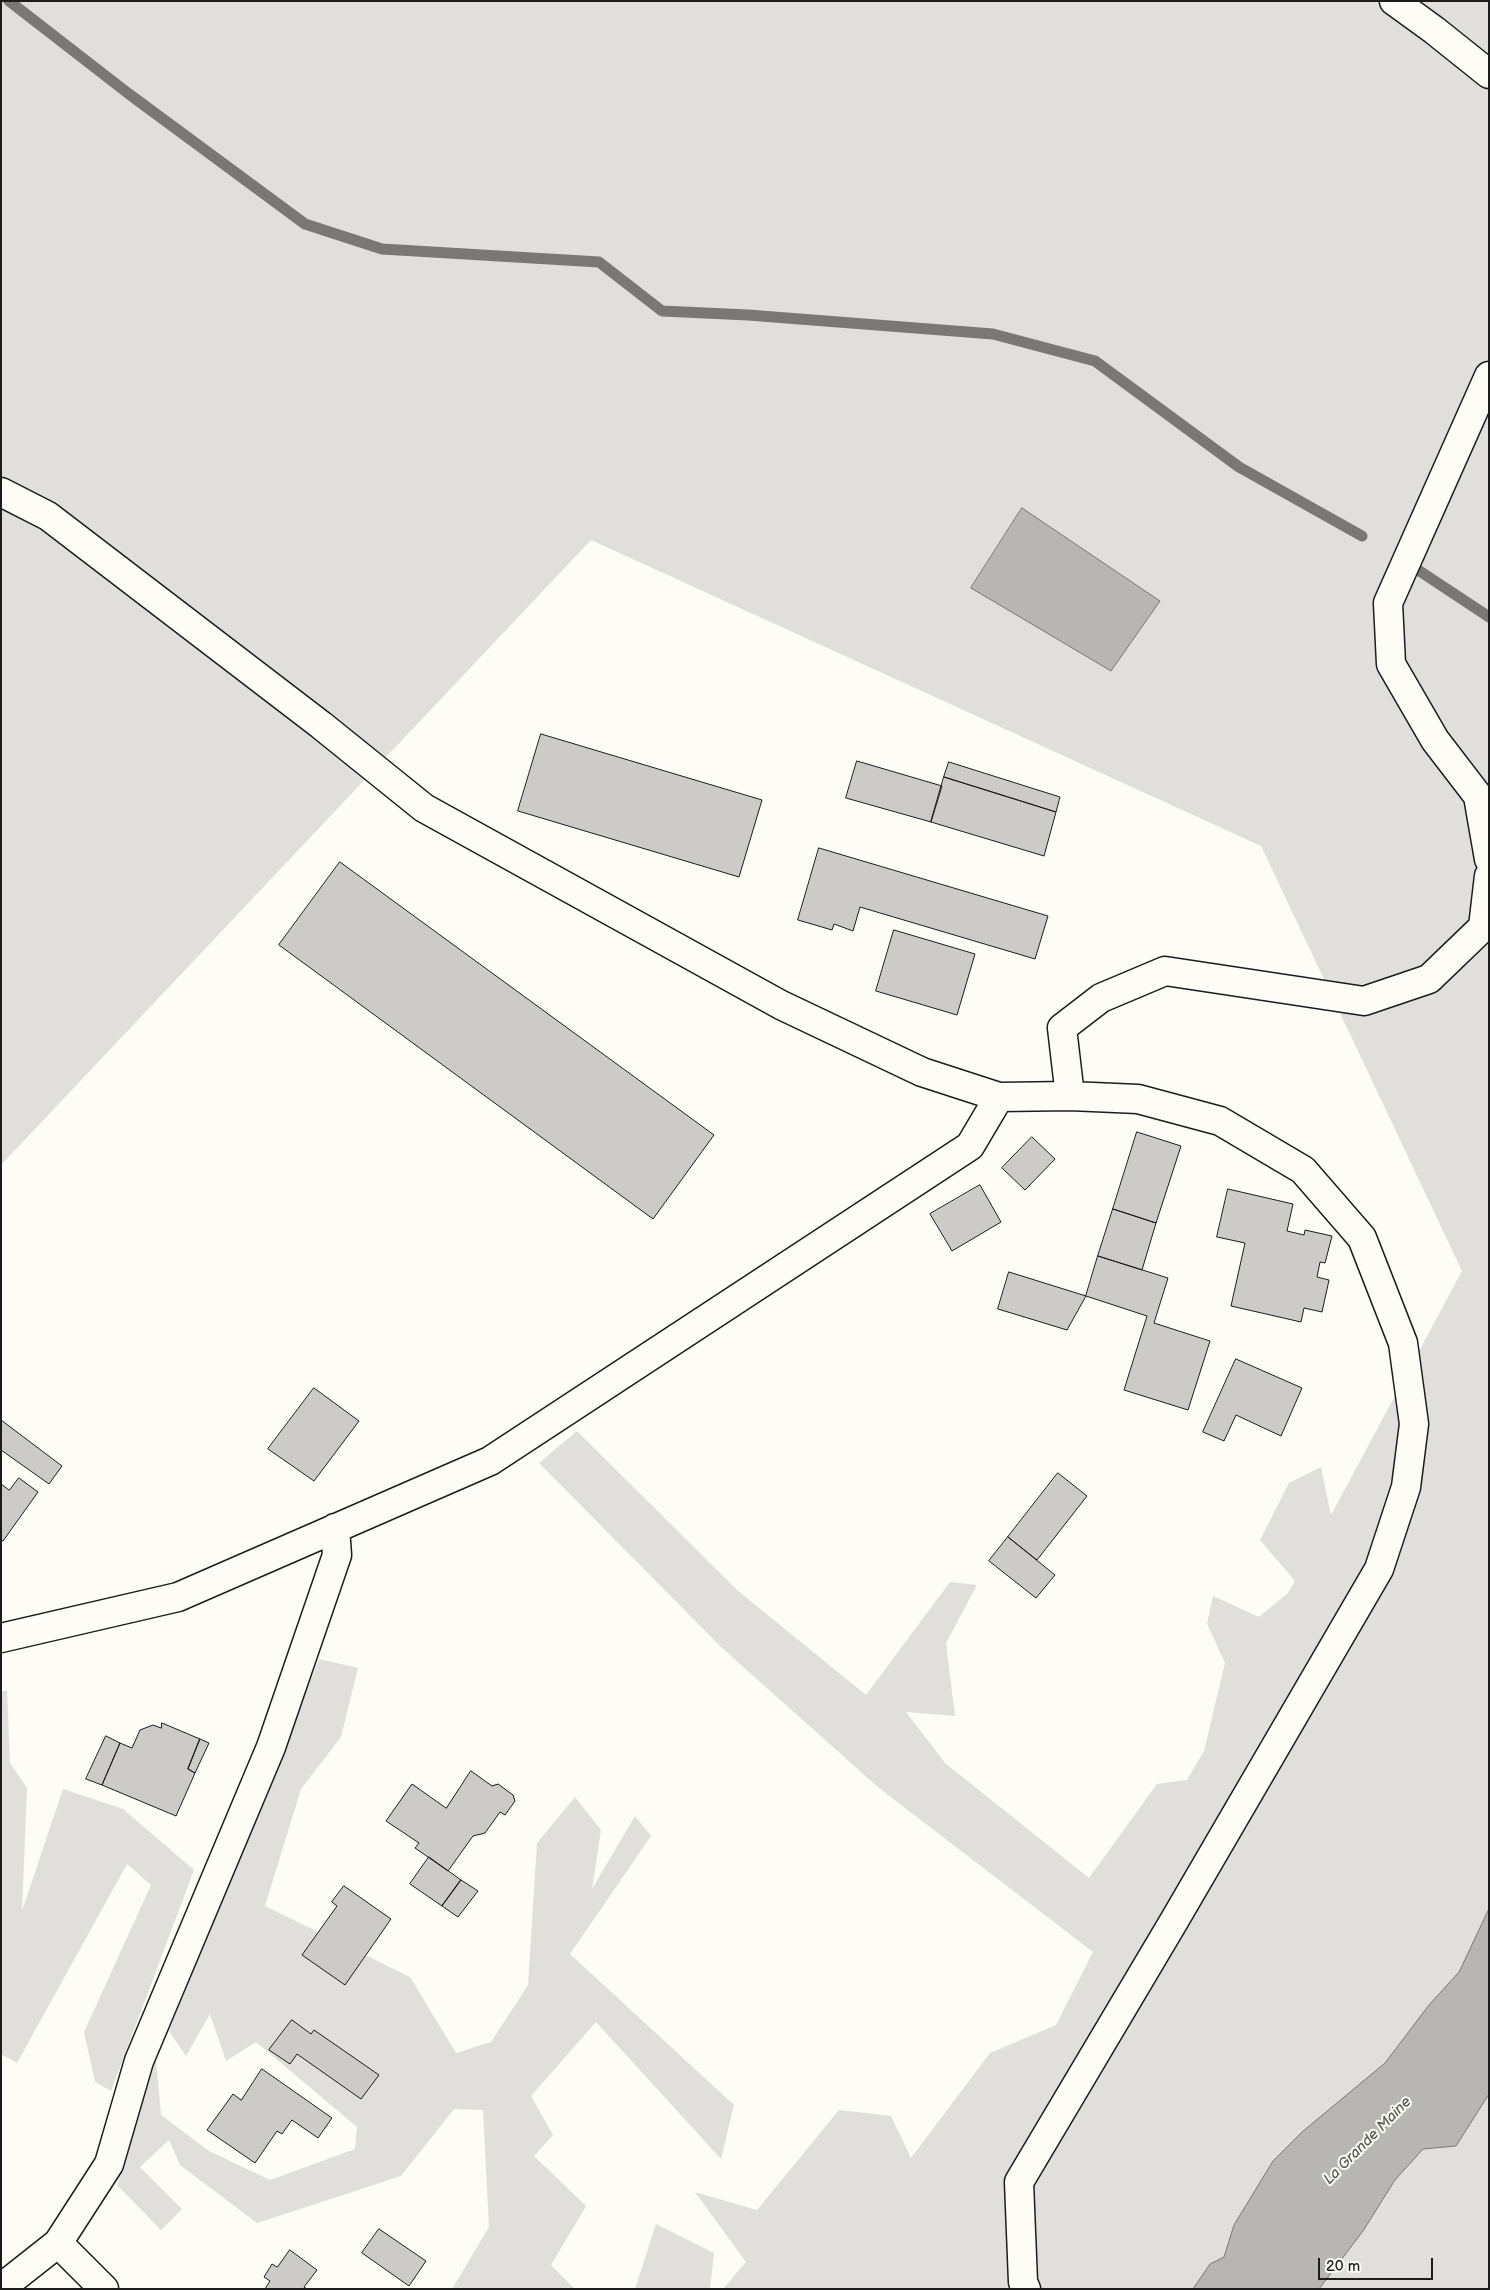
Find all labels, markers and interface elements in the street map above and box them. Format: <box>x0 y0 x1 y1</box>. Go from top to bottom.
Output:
water label: La Grande Maine <box>1320 2093 1416 2189</box>
scale bar <box>1320 2248 1435 2280</box>
text: 20 m <box>1326 2257 1360 2276</box>

